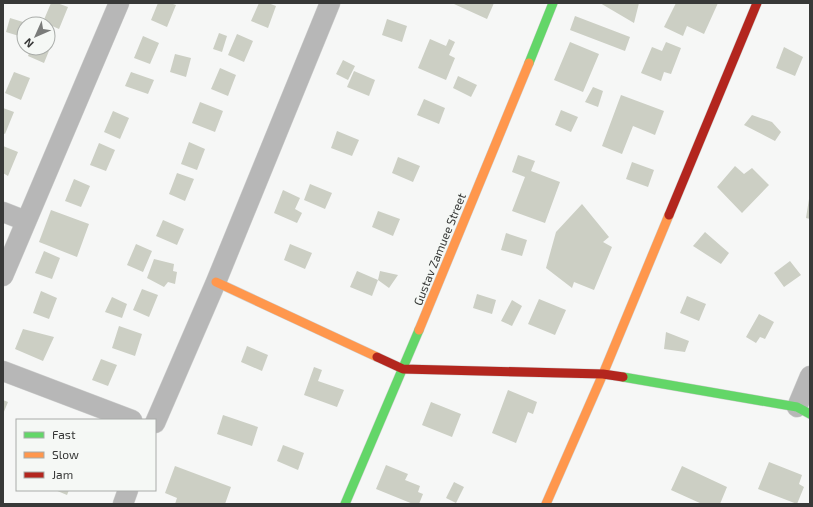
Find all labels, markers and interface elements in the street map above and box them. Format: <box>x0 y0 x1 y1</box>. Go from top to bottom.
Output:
north arrow <box>16 16 56 56</box>
text: N <box>21 36 36 51</box>
street label: Gustav Zamuee Street <box>410 190 468 307</box>
legend <box>16 419 156 491</box>
text: Fast <box>52 427 76 441</box>
text: Slow <box>52 447 79 461</box>
text: Jam <box>52 467 73 481</box>

